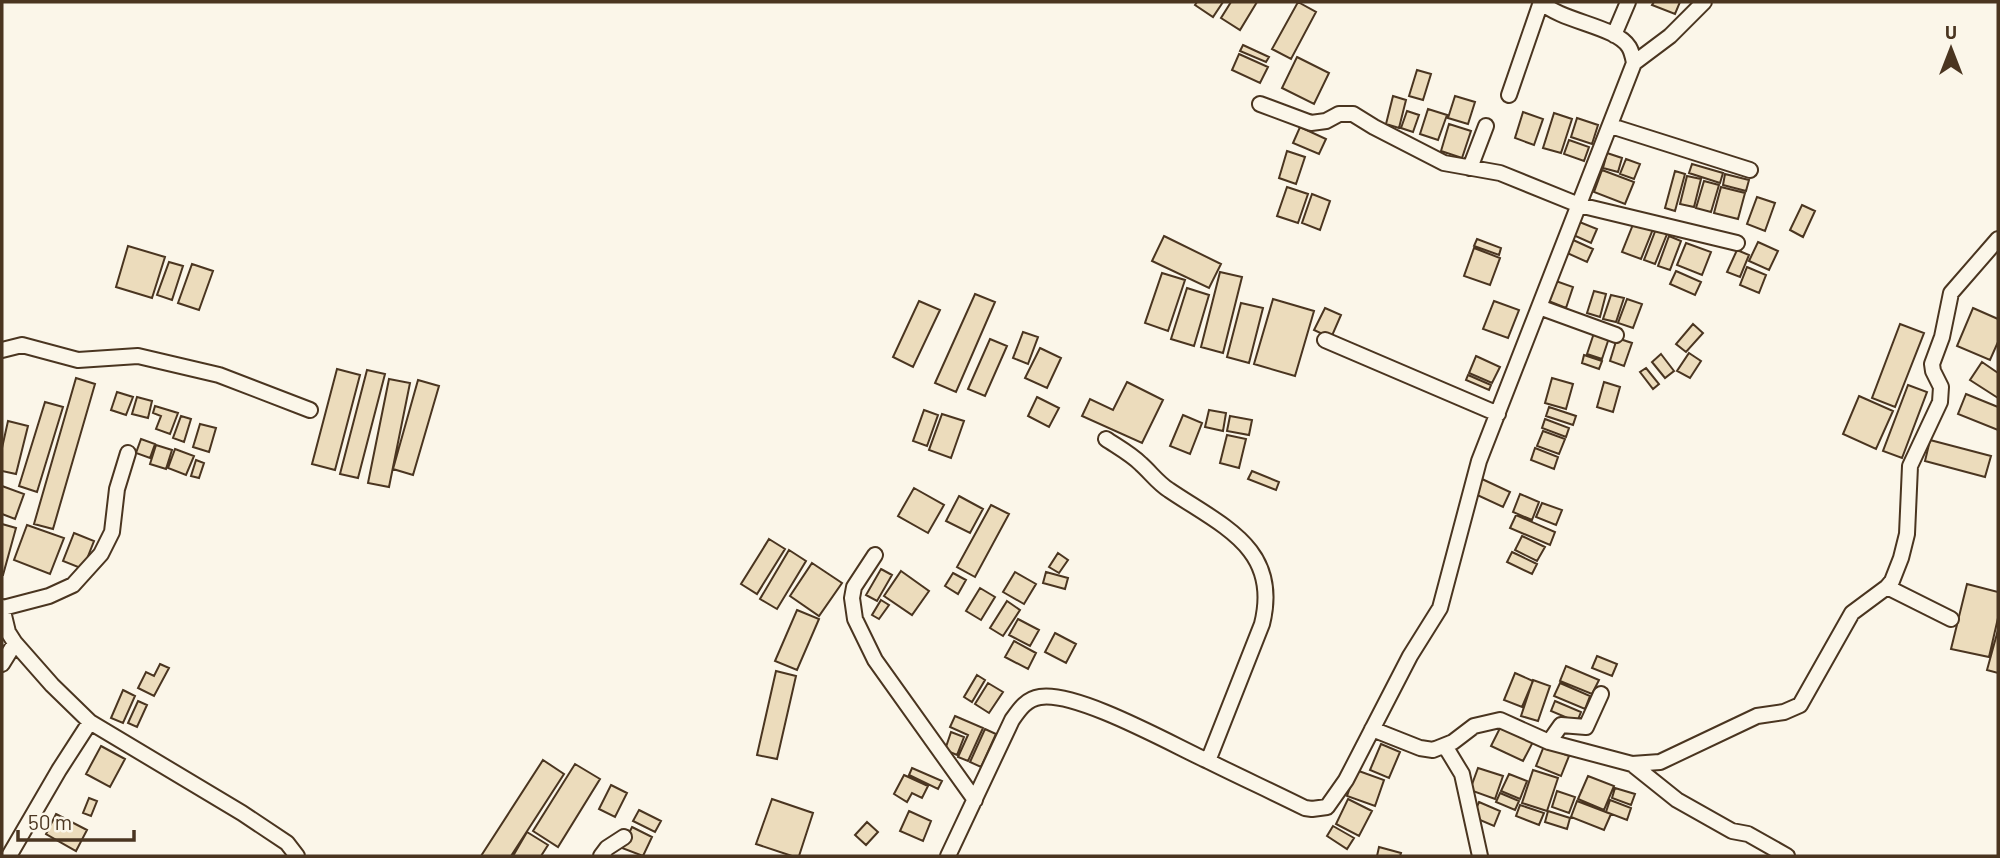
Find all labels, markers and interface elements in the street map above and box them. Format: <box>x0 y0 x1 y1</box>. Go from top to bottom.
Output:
north arrow <box>1916 14 1986 84</box>
text: U <box>1945 20 1957 43</box>
scale bar <box>18 798 133 842</box>
text: 50 m <box>28 809 72 834</box>

